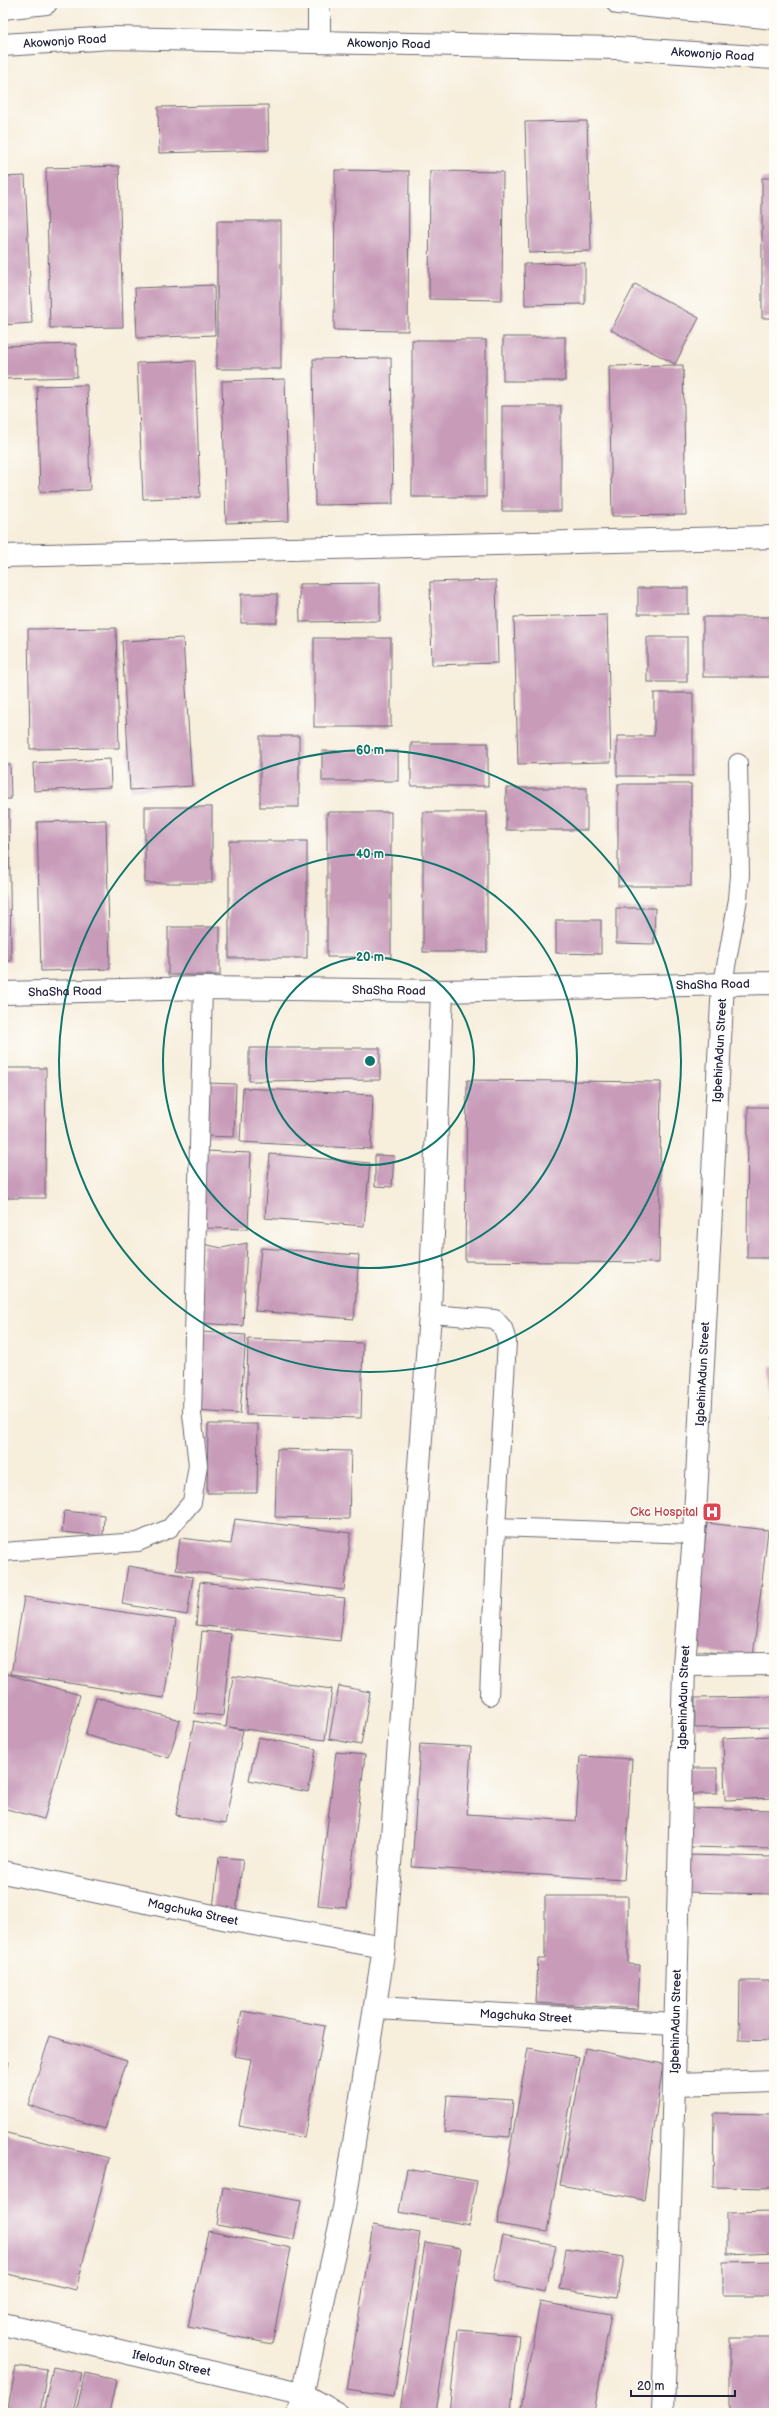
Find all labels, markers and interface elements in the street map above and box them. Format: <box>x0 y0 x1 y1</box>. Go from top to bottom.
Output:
street label: Akowonjo Road <box>23 31 107 52</box>
street label: Akowonjo Road <box>347 36 431 52</box>
street label: Akowonjo Road <box>670 44 755 65</box>
text: 60 m <box>356 743 384 758</box>
text: 40 m <box>356 847 384 862</box>
text: 20 m <box>356 950 384 965</box>
street label: ShaSha Road <box>676 977 750 993</box>
street label: ShaSha Road <box>352 983 426 999</box>
street label: ShaSha Road <box>28 984 102 1000</box>
street label: IgbehinAdun Street <box>710 998 730 1103</box>
centre of rings <box>363 1054 377 1068</box>
street label: IgbehinAdun Street <box>693 1321 713 1426</box>
hospital icon: Ckc Hospital <box>701 1501 723 1523</box>
place label: Ckc Hospital <box>630 1505 698 1520</box>
street label: IgbehinAdun Street <box>675 1644 694 1750</box>
street label: Magchuka Street <box>146 1895 240 1929</box>
street label: IgbehinAdun Street <box>667 1969 685 2074</box>
street label: Magchuka Street <box>479 2007 573 2026</box>
street label: Ifelodun Street <box>131 2347 212 2380</box>
scale bar <box>631 2372 735 2398</box>
text: 20 m <box>637 2379 664 2394</box>

